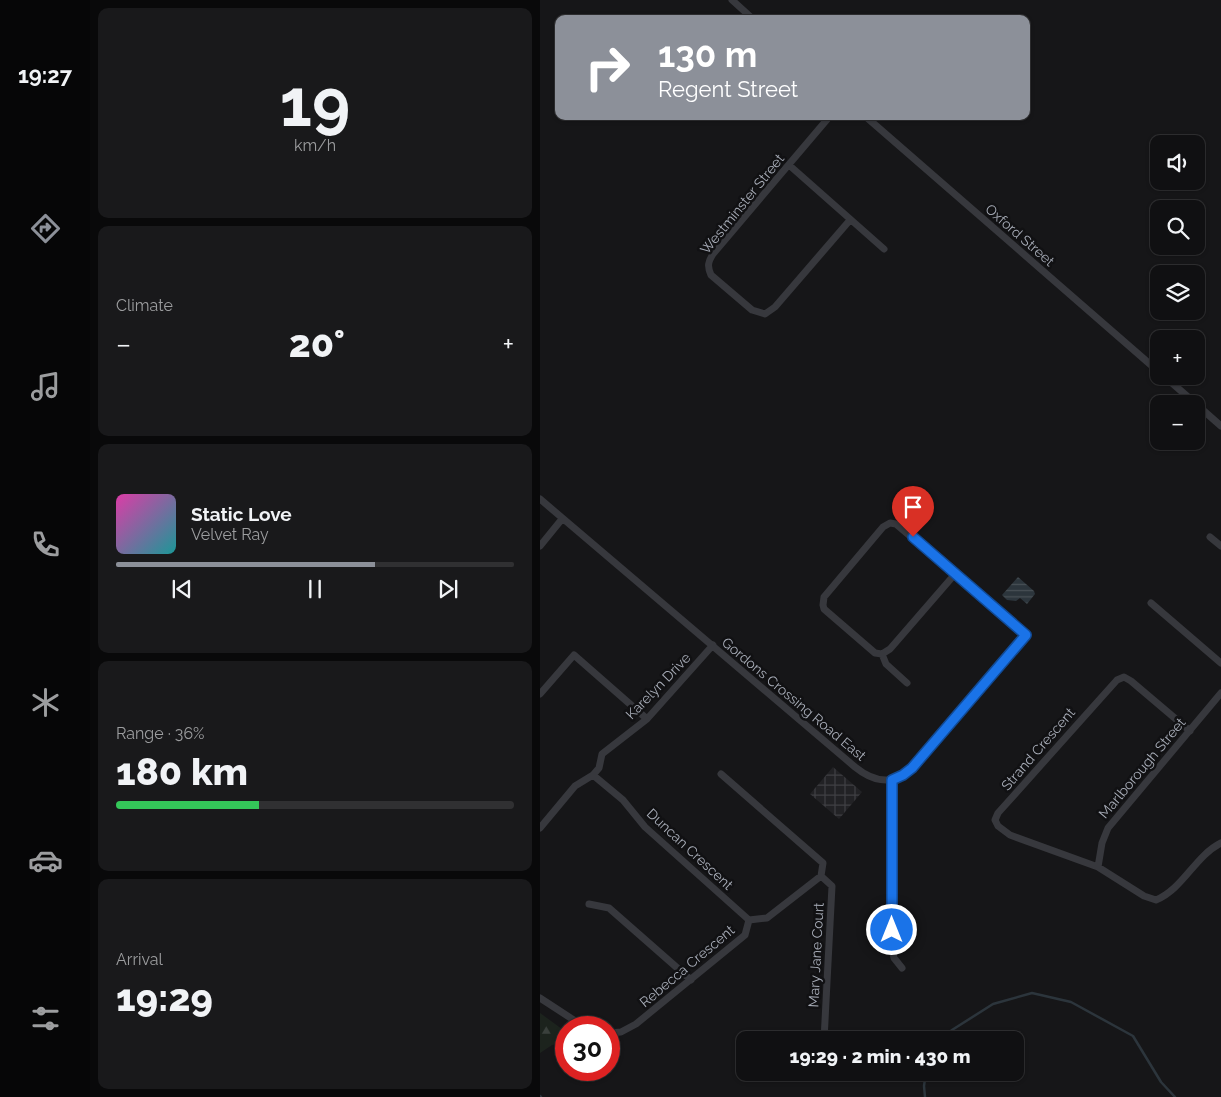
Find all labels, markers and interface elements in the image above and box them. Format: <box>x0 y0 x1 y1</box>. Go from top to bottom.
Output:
text: 130 m <box>658 34 757 75</box>
icon: right <box>575 35 640 100</box>
text: 19:27 <box>18 62 72 88</box>
text: 19 <box>280 65 350 141</box>
text: Regent Street <box>658 76 798 102</box>
map controls <box>1150 135 1205 450</box>
button: sound <box>1150 135 1205 190</box>
text: km/h <box>294 136 336 155</box>
street label: Westminster Street <box>697 151 787 257</box>
button: search <box>1150 200 1205 255</box>
street label: Oxford Street <box>982 201 1058 269</box>
icon: directions <box>28 211 63 246</box>
button: layers <box>1150 265 1205 320</box>
text: Climate <box>116 296 173 315</box>
text: 20° <box>289 321 345 366</box>
text: − <box>116 328 131 361</box>
text: + <box>502 328 514 361</box>
button: + <box>1150 330 1205 385</box>
icon: music <box>28 369 63 404</box>
button: − <box>1150 395 1205 450</box>
pin <box>892 486 934 537</box>
icon: arrive <box>899 493 927 521</box>
text: Static Love <box>191 503 292 525</box>
text: Velvet Ray <box>191 525 269 544</box>
icon: phone <box>28 527 63 562</box>
icon: previous <box>168 575 196 603</box>
icon: pause <box>301 575 329 603</box>
icon: next <box>434 575 462 603</box>
street label: Gordons Crossing Road East <box>719 634 869 764</box>
street label: Karelyn Drive <box>622 650 694 722</box>
icon: climate <box>28 685 63 720</box>
street label: Strand Crescent <box>998 704 1078 793</box>
street label: Marlborough Street <box>1095 714 1189 821</box>
text: Range · 36% <box>116 724 204 743</box>
text: 180 km <box>116 749 248 794</box>
street label: Duncan Crescent <box>644 805 736 893</box>
icon: car <box>28 843 63 878</box>
street label: Mary Jane Court <box>805 902 827 1008</box>
position arrow <box>865 903 917 955</box>
street label: Rebecca Crescent <box>637 922 738 1010</box>
text: Arrival <box>116 950 163 969</box>
text: 19:29 <box>116 975 213 1020</box>
icon: filters <box>28 1001 63 1036</box>
speed limit sign: 30 <box>555 1016 620 1081</box>
text: 19:29 · 2 min · 430 m <box>790 1045 970 1067</box>

